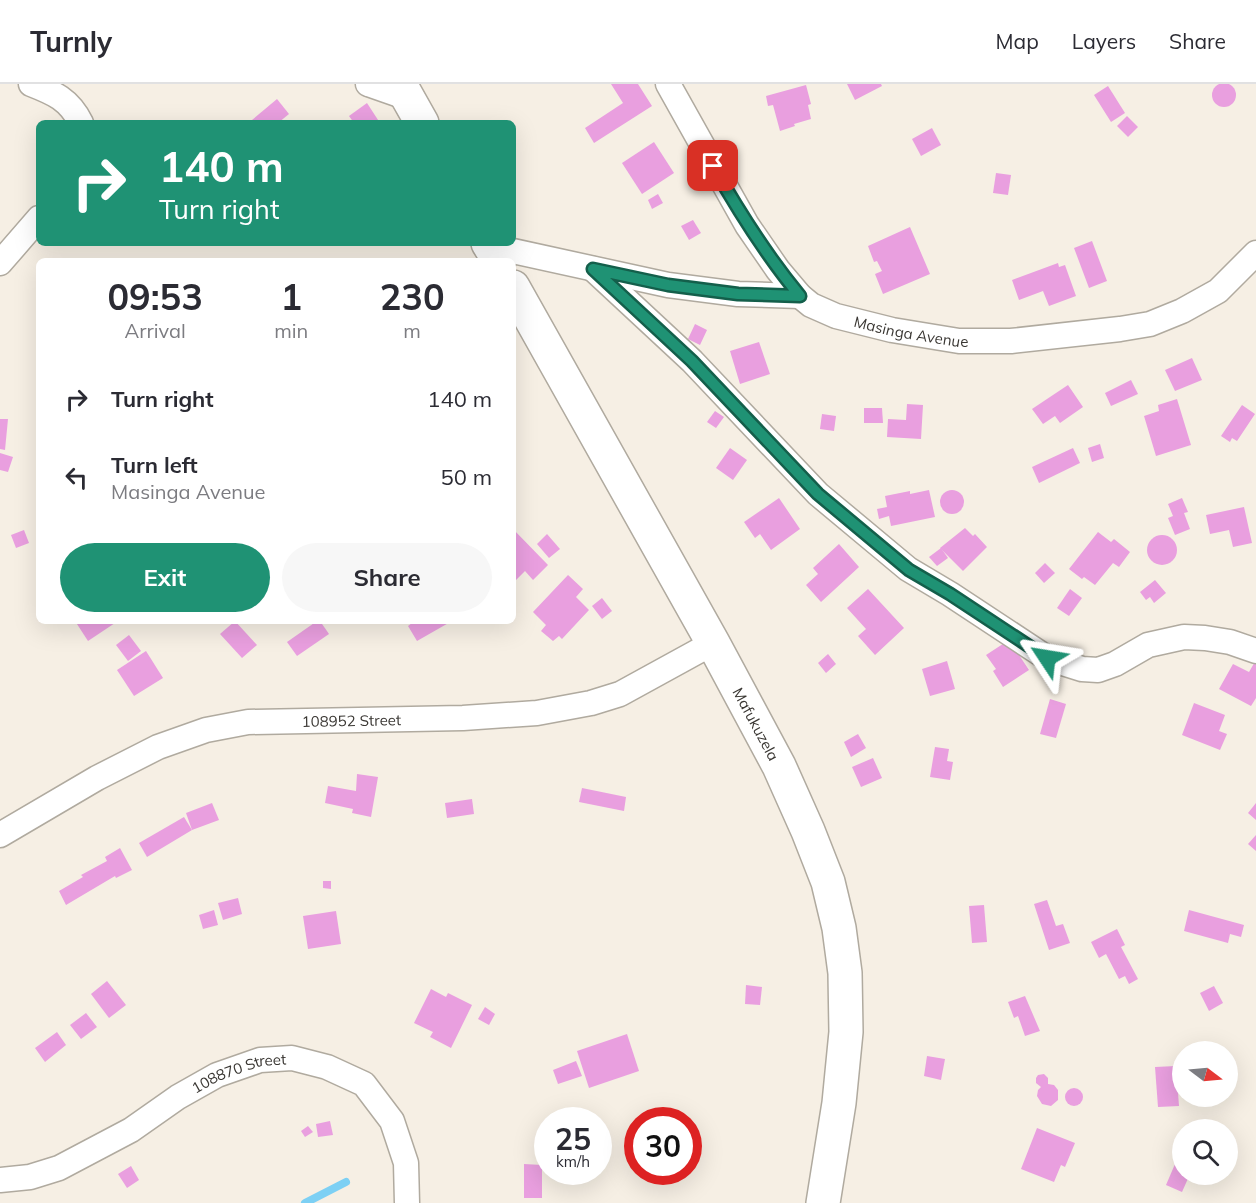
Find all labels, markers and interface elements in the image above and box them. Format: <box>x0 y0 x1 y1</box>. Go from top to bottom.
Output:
text: Turnly <box>30 24 112 59</box>
text: Map <box>996 28 1039 54</box>
text: Layers <box>1072 28 1136 54</box>
text: Share <box>1169 28 1226 54</box>
text: 140 m <box>159 140 284 193</box>
pin <box>687 140 738 191</box>
icon: right <box>60 144 138 222</box>
icon: arrive <box>696 149 729 182</box>
text: Turn right <box>159 192 279 226</box>
text: 09:53 <box>107 274 203 319</box>
text: 1 <box>280 274 302 319</box>
text: 230 <box>380 274 445 319</box>
street label: Masinga Avenue <box>852 311 969 351</box>
text: Arrival <box>125 318 186 343</box>
text: min <box>274 318 308 343</box>
text: m <box>403 318 421 343</box>
icon: right <box>60 383 93 416</box>
text: Turn right <box>111 385 214 413</box>
text: 140 m <box>427 385 492 413</box>
text: Turn left <box>111 451 198 479</box>
icon: left <box>60 461 93 494</box>
text: 50 m <box>441 463 492 491</box>
text: Masinga Avenue <box>111 479 266 504</box>
button: Exit <box>60 543 270 612</box>
button: Share <box>282 543 492 612</box>
position arrow <box>1015 626 1079 690</box>
street label: Mafukuzela <box>729 684 784 764</box>
street label: 108952 Street <box>301 710 401 731</box>
north arrow <box>1172 1041 1238 1107</box>
map controls <box>1172 1041 1238 1185</box>
street label: 108870 Street <box>188 1049 287 1097</box>
speed limit sign: 30 <box>624 1107 702 1185</box>
button: search <box>1172 1119 1238 1185</box>
text: 25 <box>555 1120 591 1158</box>
text: km/h <box>556 1152 590 1171</box>

